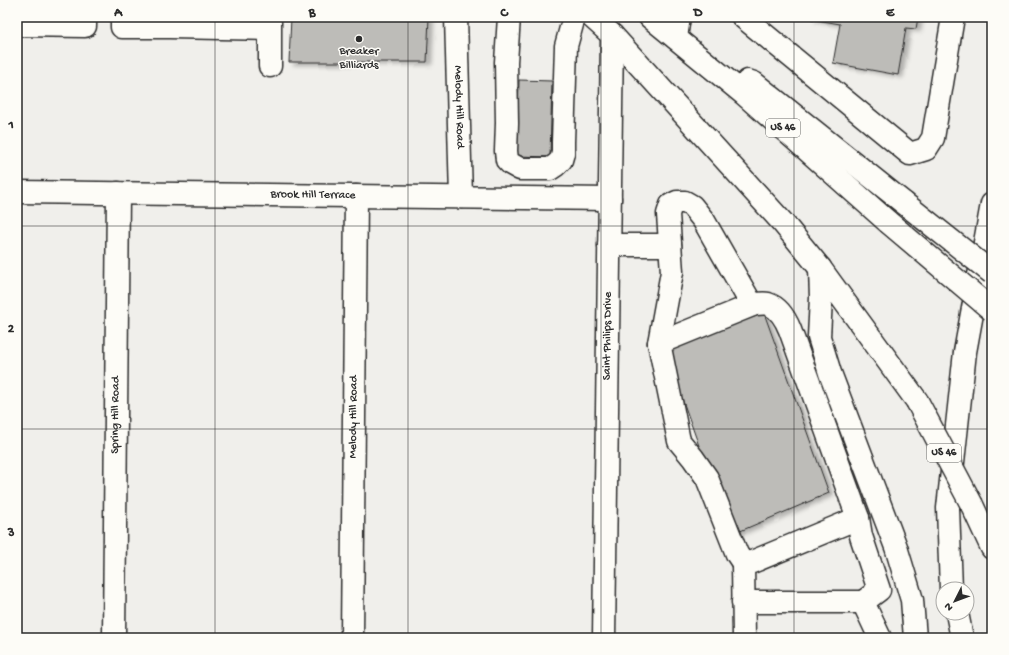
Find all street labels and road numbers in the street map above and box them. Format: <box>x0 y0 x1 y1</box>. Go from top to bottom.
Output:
street label: Melody Hill Road <box>450 65 467 150</box>
road number: US 46 <box>766 119 800 137</box>
street label: Brook Hill Terrace <box>269 188 356 203</box>
street label: Saint Philips Drive <box>600 291 616 380</box>
street label: Melody Hill Road <box>347 374 361 459</box>
street label: Spring Hill Road <box>109 375 123 454</box>
road number: US 46 <box>927 444 961 462</box>

